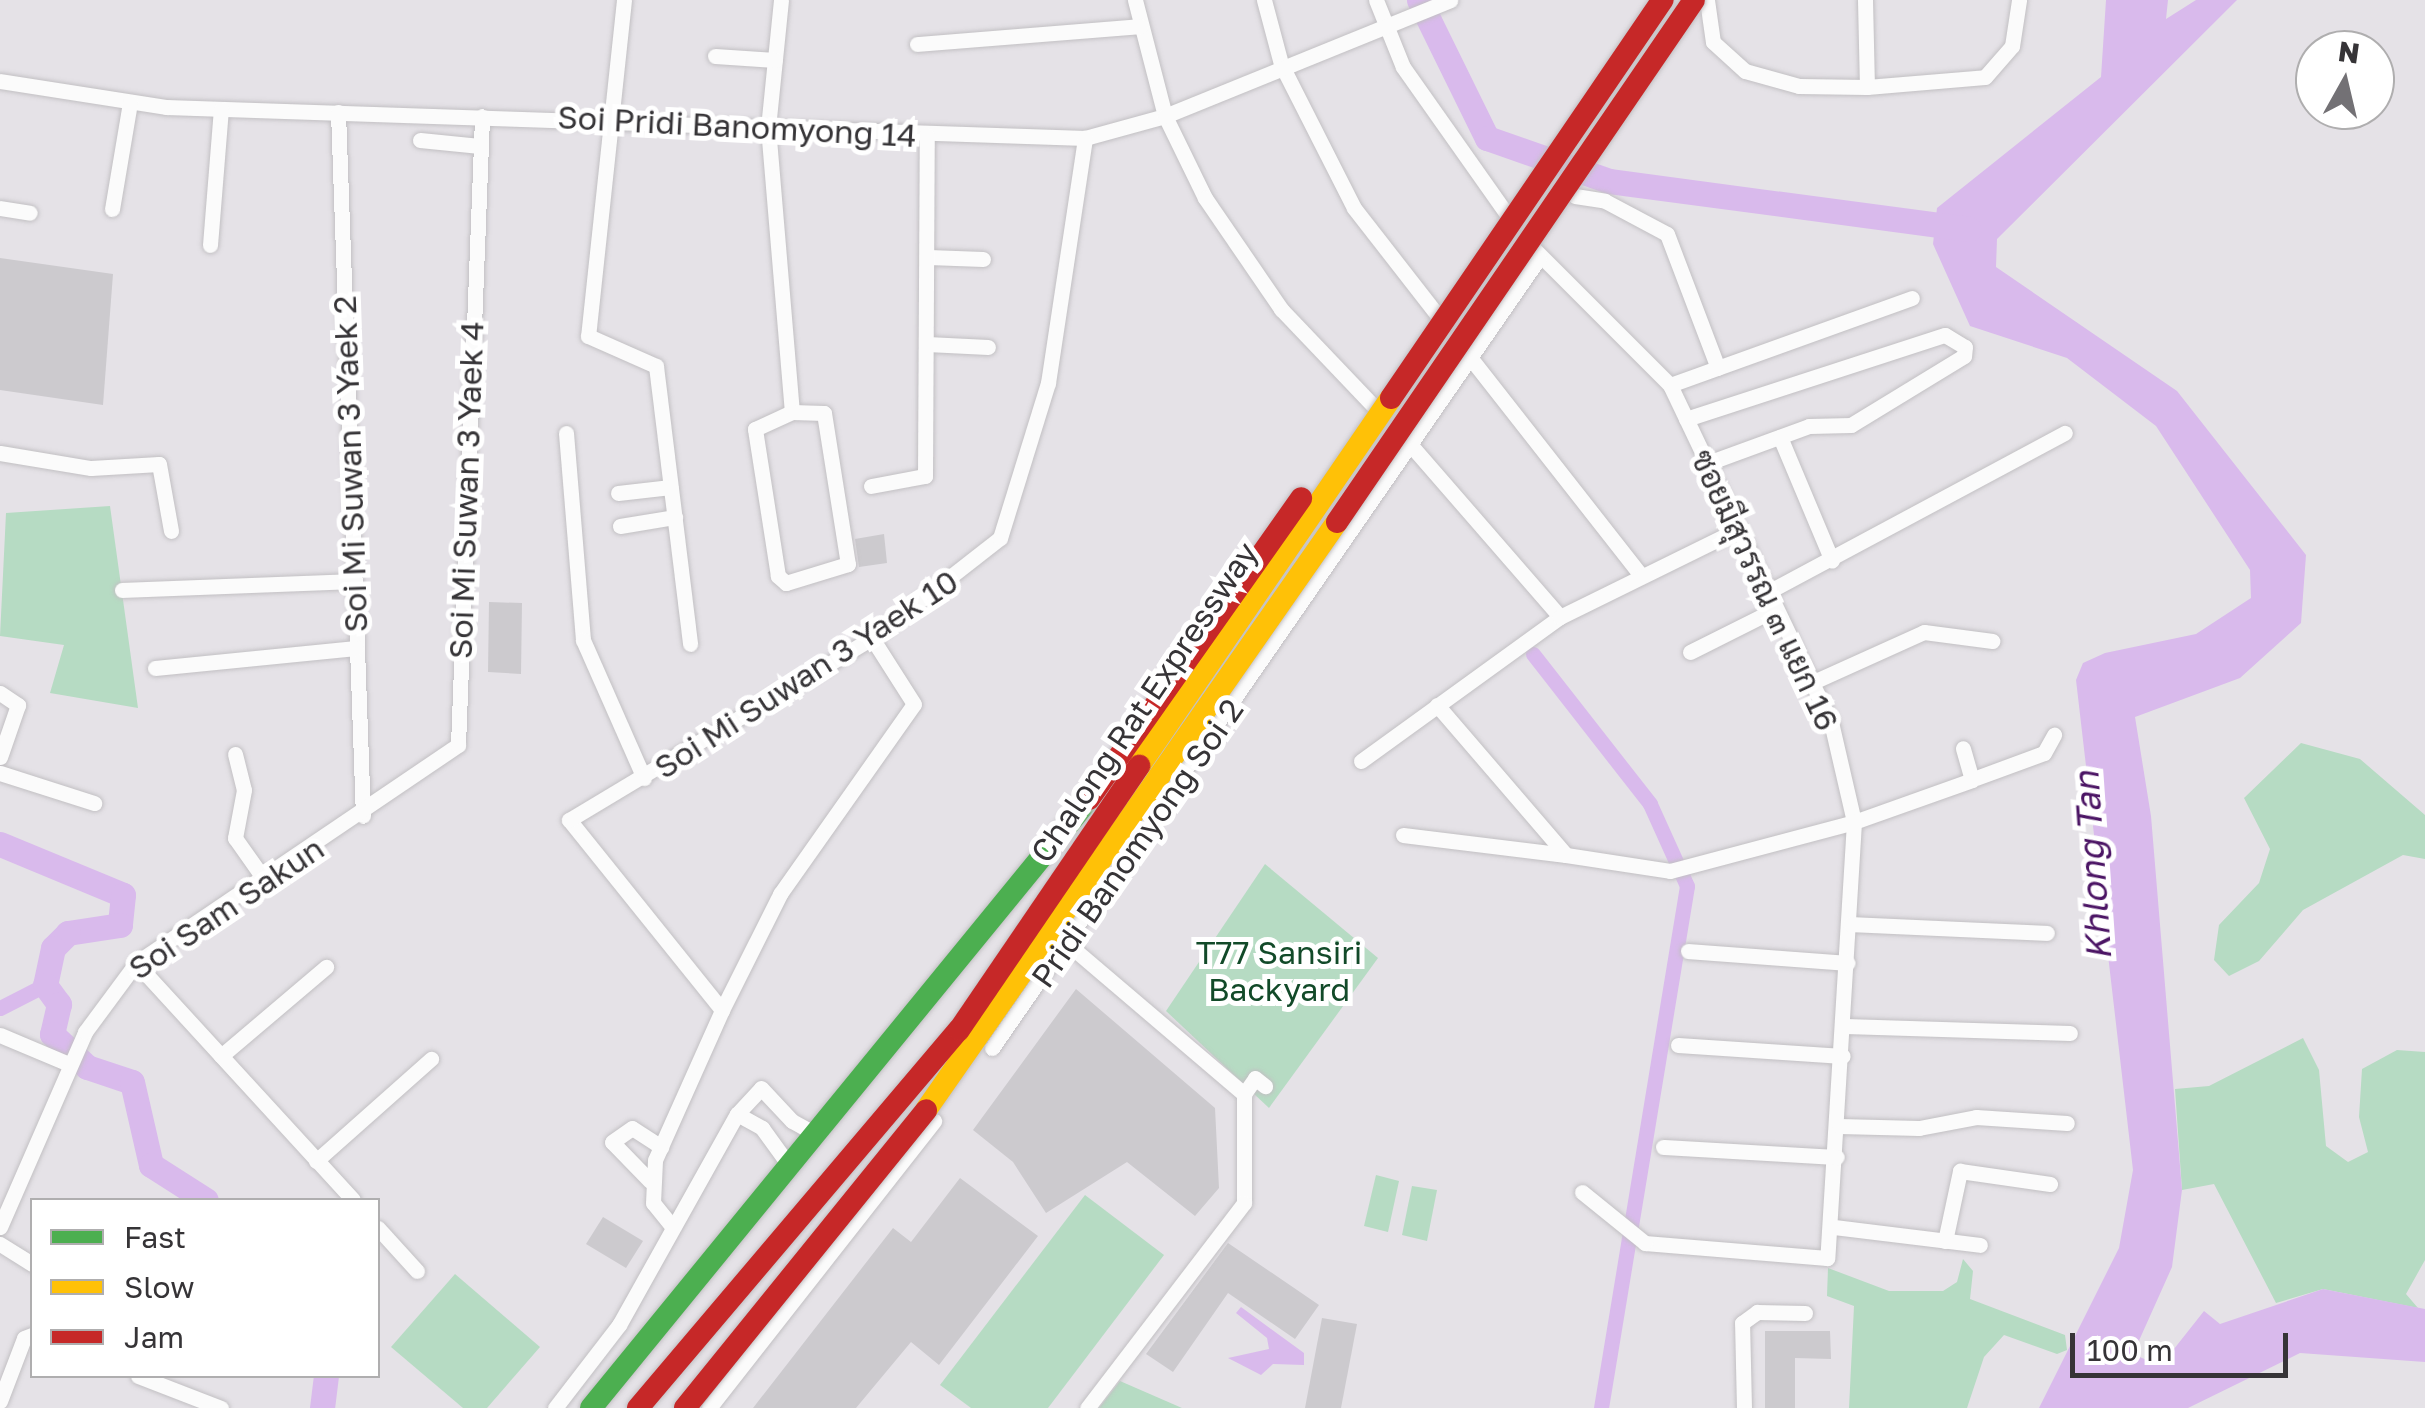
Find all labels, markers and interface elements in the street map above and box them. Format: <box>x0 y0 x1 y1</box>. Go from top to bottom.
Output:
north arrow <box>2295 30 2395 130</box>
text: N <box>2336 34 2362 70</box>
street label: Soi Pridi Banomyong 14 <box>556 97 918 155</box>
street label: Soi Mi Suwan 3 Yaek 2 <box>325 295 375 633</box>
street label: Soi Mi Suwan 3 Yaek 4 <box>441 320 491 660</box>
street label: ซอยมีสุวรรณ ๓ แยก 16 <box>1683 444 1847 736</box>
street label: Chalong Rat Expressway <box>1022 535 1266 869</box>
street label: Soi Mi Suwan 3 Yaek 10 <box>647 562 965 786</box>
street label: Pridi Banomyong Soi 2 <box>1023 691 1251 995</box>
water label: Khlong Tan <box>2064 770 2120 962</box>
street label: Soi Sam Sakun <box>121 829 331 987</box>
park label: T77 Sansiri Backyard <box>1196 934 1362 1009</box>
legend <box>30 1198 380 1378</box>
text: Fast <box>124 1219 186 1255</box>
text: Slow <box>124 1269 195 1305</box>
scale bar <box>2075 1313 2292 1375</box>
text: Jam <box>124 1319 184 1355</box>
text: 100 m <box>2087 1332 2173 1368</box>

